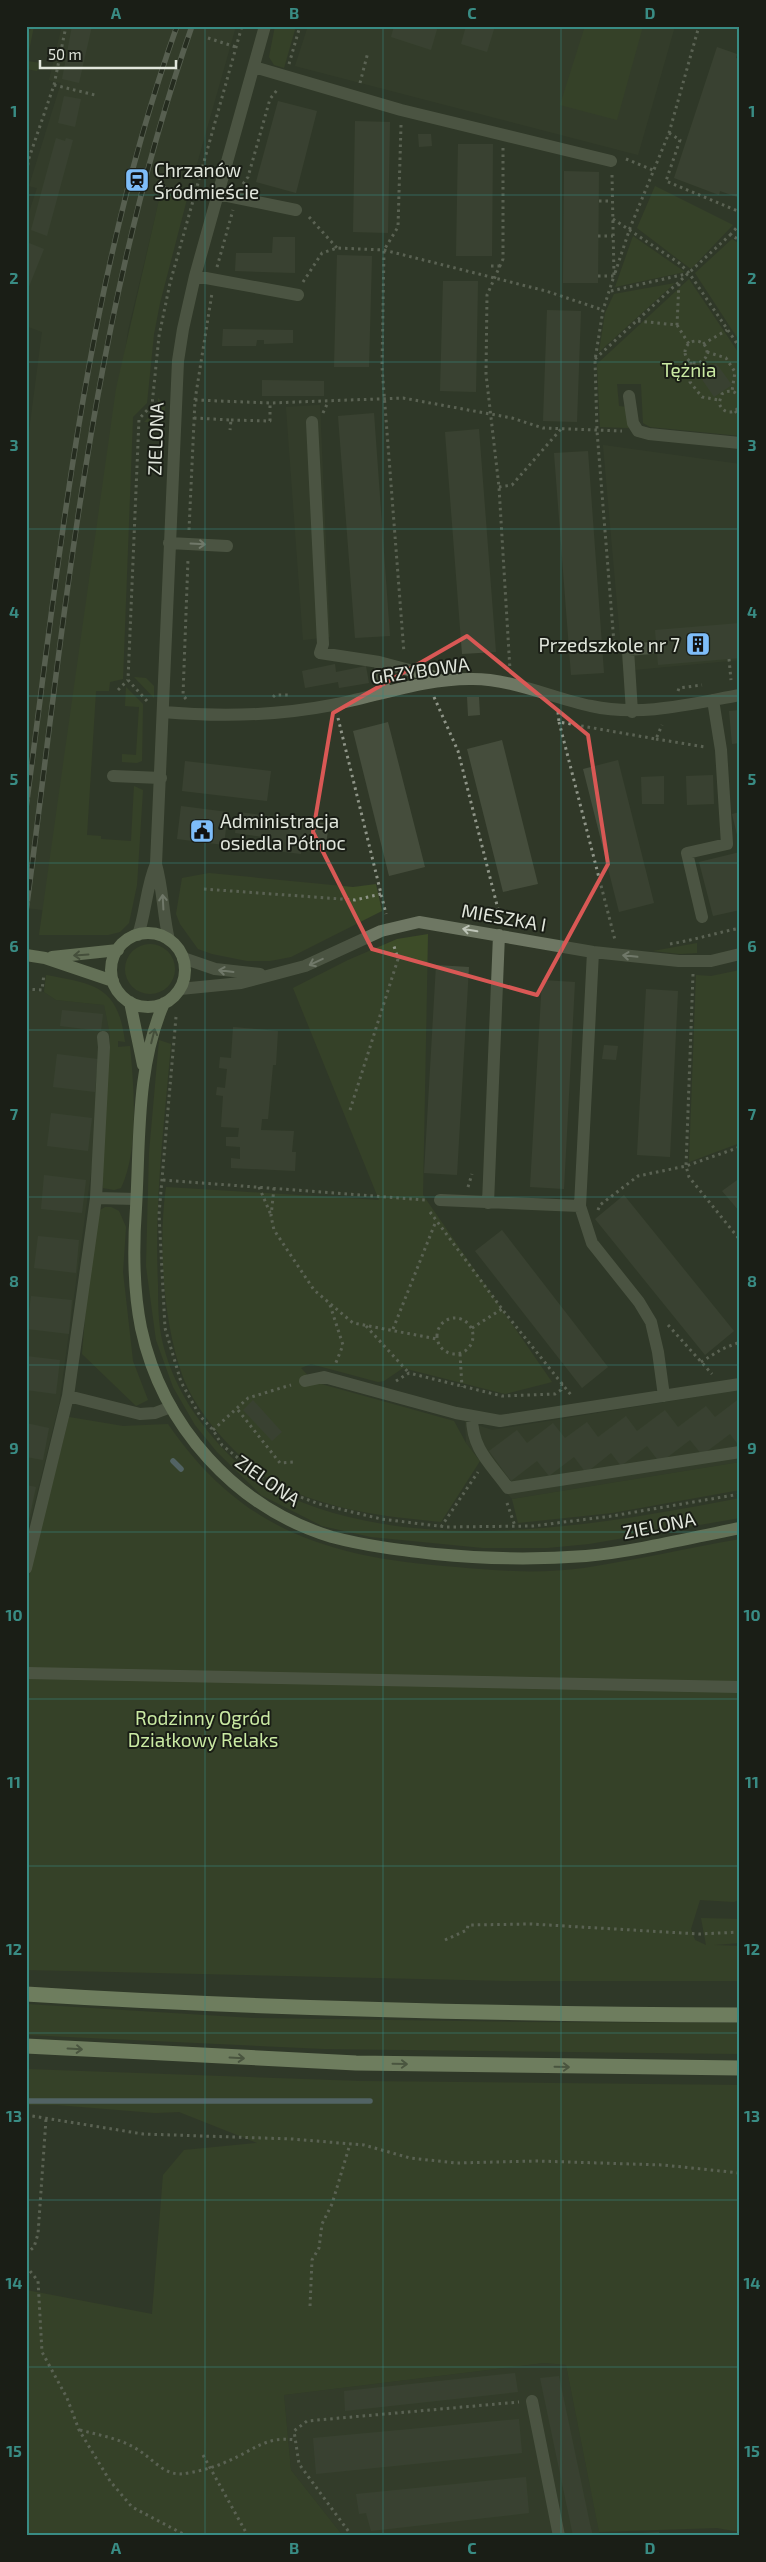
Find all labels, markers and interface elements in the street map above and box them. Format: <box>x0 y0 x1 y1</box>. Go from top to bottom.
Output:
text: A <box>111 3 122 22</box>
text: B <box>289 3 299 22</box>
text: C <box>467 3 477 22</box>
text: D <box>645 3 656 22</box>
scale bar <box>40 38 176 70</box>
text: 50 m <box>48 45 82 63</box>
text: 1 <box>11 101 17 120</box>
text: 1 <box>749 101 755 120</box>
place label: Chrzanów Śródmieście <box>154 158 259 203</box>
station icon: Chrzanów Śródmieście <box>124 167 150 193</box>
text: 2 <box>9 268 19 287</box>
text: 2 <box>747 268 757 287</box>
park label: Tężnia <box>662 358 717 381</box>
street label: ZIELONA <box>142 402 168 476</box>
text: 3 <box>9 435 19 454</box>
text: 3 <box>747 435 757 454</box>
one-way arrow <box>190 540 206 549</box>
text: 4 <box>9 602 19 621</box>
text: 4 <box>747 602 757 621</box>
building icon: Przedszkole nr 7 <box>685 631 711 657</box>
place label: Przedszkole nr 7 <box>539 633 680 656</box>
street label: GRZYBOWA <box>369 652 471 688</box>
text: 5 <box>10 769 19 788</box>
text: 5 <box>748 769 757 788</box>
place label: Administracja osiedla Północ <box>220 809 346 854</box>
public building icon: Administracja osiedla Północ <box>189 818 215 844</box>
one-way arrow <box>158 894 167 910</box>
street label: MIESZKA I <box>460 898 548 936</box>
one-way arrow <box>462 924 478 934</box>
text: 6 <box>9 936 19 955</box>
text: 6 <box>747 936 757 955</box>
one-way arrow <box>74 950 90 960</box>
one-way arrow <box>622 951 638 961</box>
one-way arrow <box>309 957 324 967</box>
one-way arrow <box>218 966 234 976</box>
one-way arrow <box>148 1029 158 1045</box>
text: 7 <box>10 1104 19 1123</box>
text: 7 <box>748 1104 757 1123</box>
text: 8 <box>9 1271 19 1290</box>
text: 8 <box>747 1271 757 1290</box>
text: 9 <box>9 1438 19 1457</box>
text: 9 <box>747 1438 757 1457</box>
street label: ZIELONA <box>231 1449 305 1511</box>
street label: ZIELONA <box>621 1507 698 1543</box>
text: 10 <box>5 1605 23 1624</box>
text: 10 <box>743 1605 761 1624</box>
park label: Rodzinny Ogród Działkowy Relaks <box>128 1706 278 1751</box>
text: 11 <box>7 1772 21 1791</box>
text: 11 <box>745 1772 759 1791</box>
text: 12 <box>6 1939 22 1958</box>
text: 12 <box>744 1939 760 1958</box>
one-way arrow <box>67 2044 83 2053</box>
one-way arrow <box>229 2053 245 2062</box>
one-way arrow <box>391 2059 407 2069</box>
one-way arrow <box>554 2062 570 2072</box>
text: 13 <box>6 2106 22 2125</box>
text: 13 <box>744 2106 760 2125</box>
text: 14 <box>5 2273 23 2292</box>
text: 14 <box>743 2273 761 2292</box>
text: 15 <box>6 2441 22 2460</box>
text: 15 <box>744 2441 760 2460</box>
text: A <box>111 2538 122 2557</box>
text: B <box>289 2538 299 2557</box>
text: C <box>467 2538 477 2557</box>
text: D <box>645 2538 656 2557</box>

